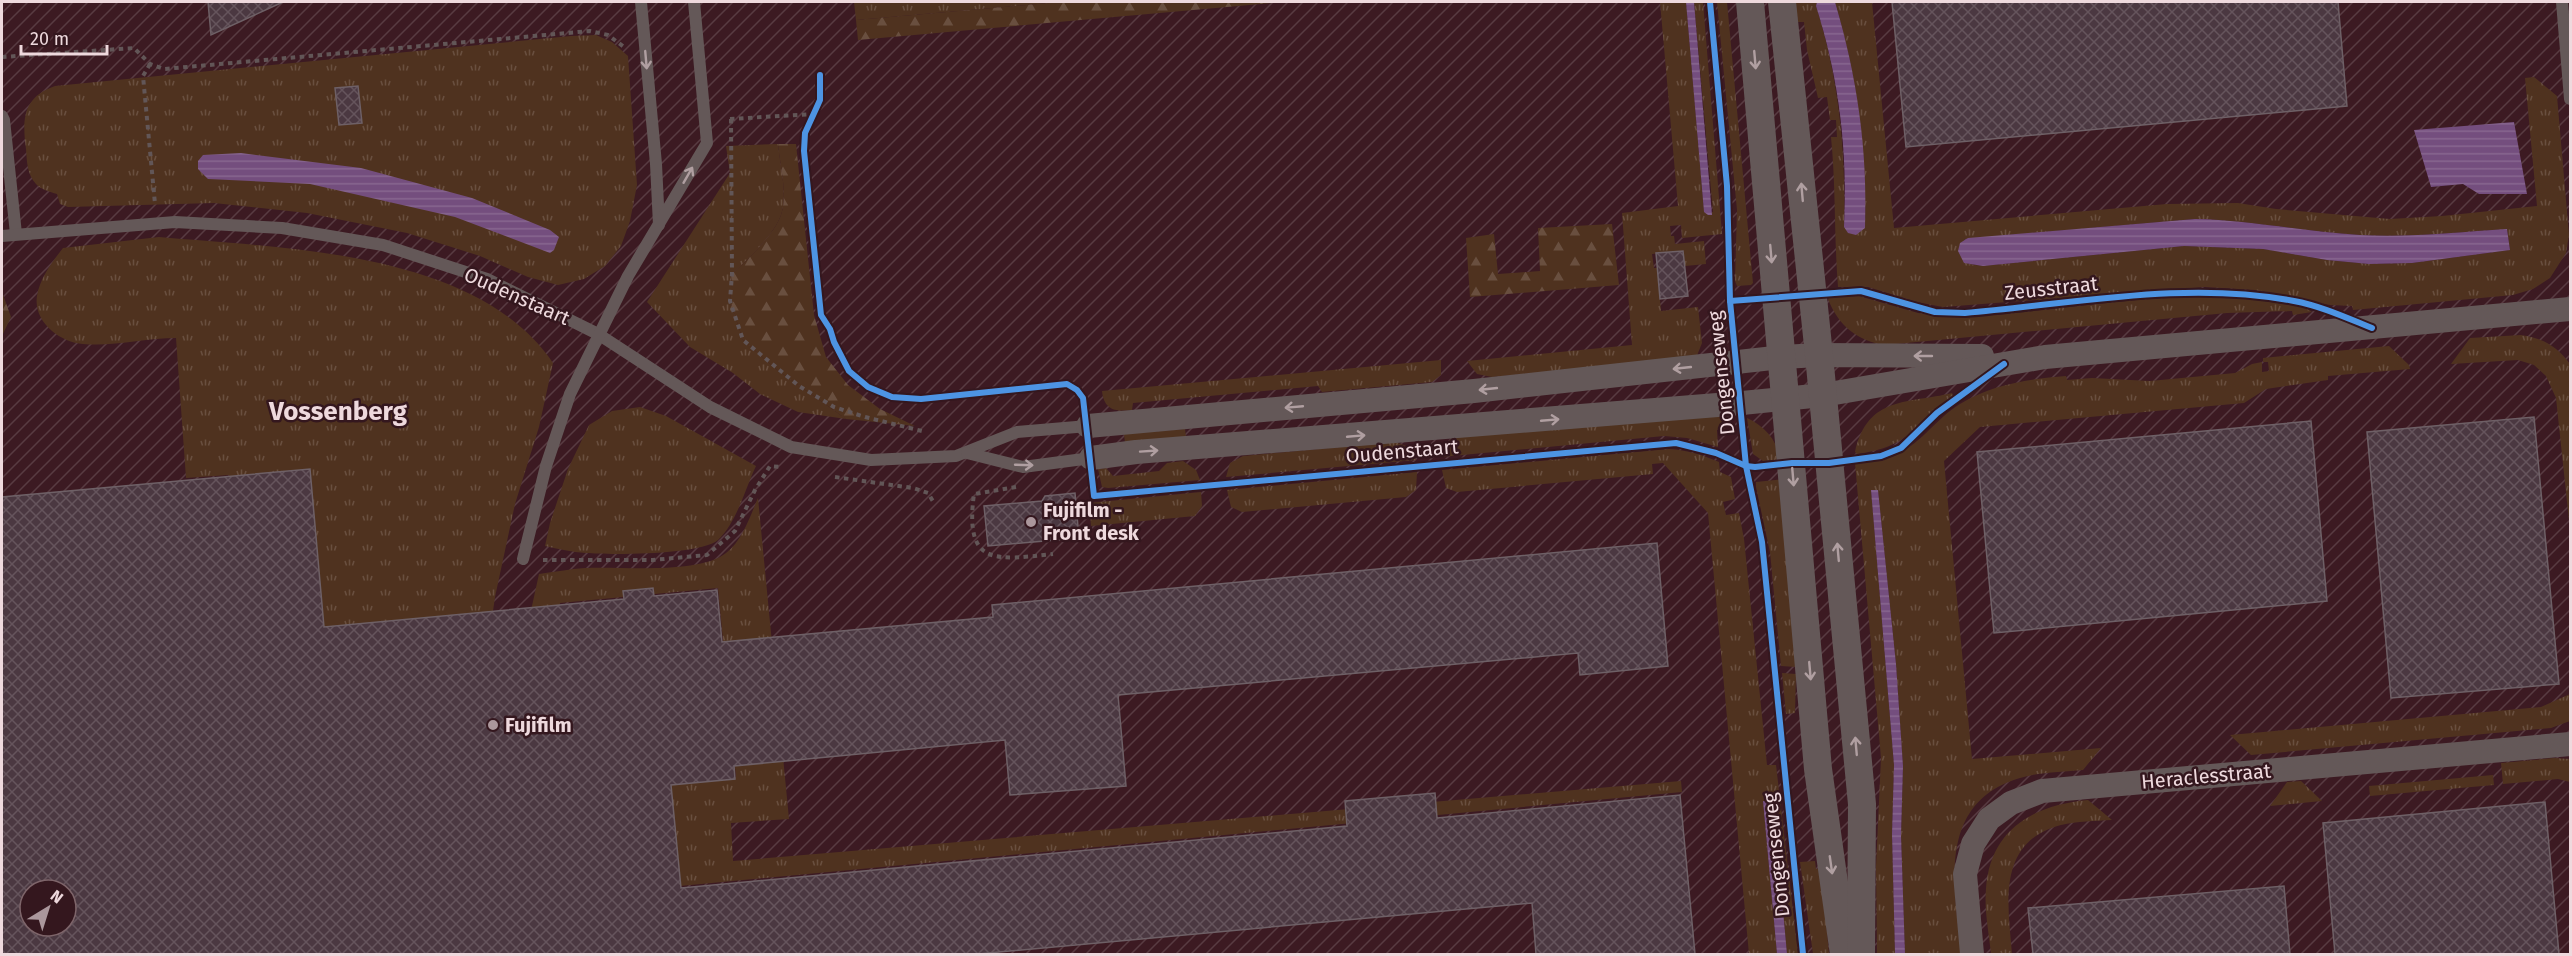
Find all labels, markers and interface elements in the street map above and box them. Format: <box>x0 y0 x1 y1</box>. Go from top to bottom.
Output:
scale bar <box>21 18 106 56</box>
text: 20 m <box>30 28 69 50</box>
one-way arrow <box>641 49 652 69</box>
one-way arrow <box>1750 49 1761 69</box>
one-way arrow <box>683 167 695 184</box>
one-way arrow <box>1796 183 1807 203</box>
one-way arrow <box>1766 244 1777 264</box>
street label: Oudenstaart <box>460 262 574 330</box>
street label: Zeusstraat <box>2003 271 2100 305</box>
street label: Dongenseweg <box>1702 309 1739 436</box>
one-way arrow <box>1914 350 1934 362</box>
one-way arrow <box>1672 363 1692 374</box>
one-way arrow <box>1479 384 1498 395</box>
district label: Vossenberg <box>268 396 408 427</box>
one-way arrow <box>1284 402 1304 413</box>
one-way arrow <box>1540 414 1559 425</box>
one-way arrow <box>1345 430 1365 441</box>
street label: Oudenstaart <box>1345 434 1460 468</box>
one-way arrow <box>1138 445 1158 456</box>
one-way arrow <box>1014 459 1034 470</box>
one-way arrow <box>1788 466 1799 486</box>
place label: Fujifilm - Front desk <box>1043 498 1140 545</box>
marker: Fujifilm - Front desk <box>1024 515 1038 529</box>
one-way arrow <box>1832 542 1843 562</box>
one-way arrow <box>1805 660 1816 680</box>
place label: Fujifilm <box>505 713 572 737</box>
marker: Fujifilm <box>486 718 500 732</box>
one-way arrow <box>1850 736 1861 756</box>
street label: Heraclesstraat <box>2140 758 2273 794</box>
street label: Dongenseweg <box>1757 791 1794 918</box>
one-way arrow <box>1826 854 1837 874</box>
north arrow <box>18 878 78 938</box>
text: N <box>47 886 67 907</box>

